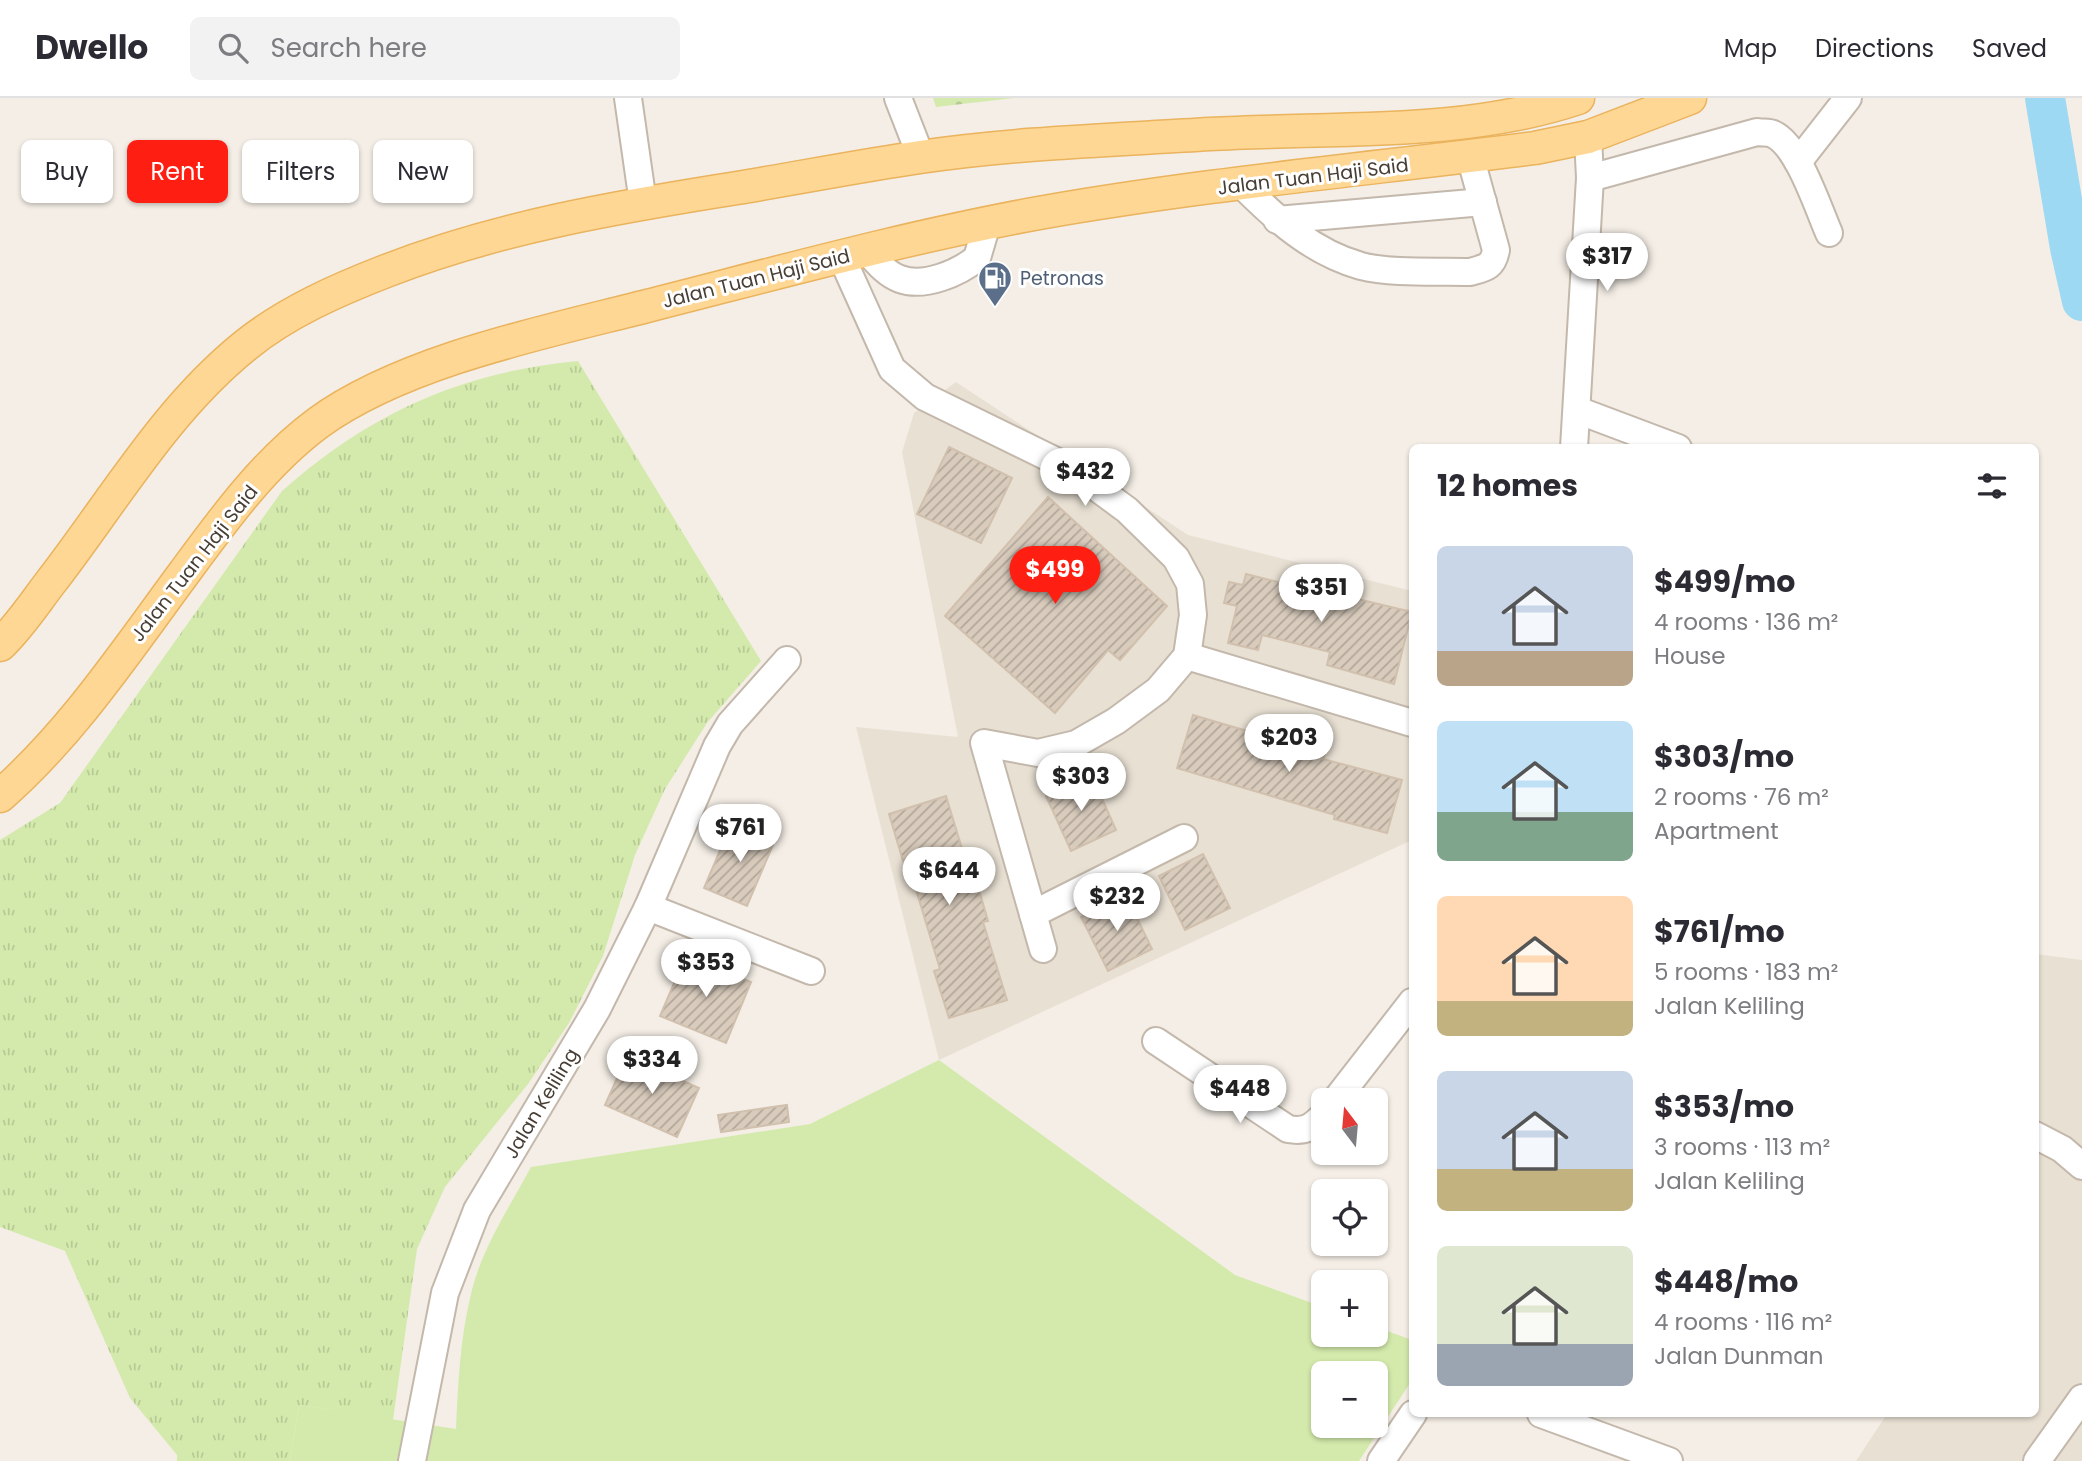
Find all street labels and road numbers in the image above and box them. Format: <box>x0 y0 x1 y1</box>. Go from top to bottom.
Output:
street label: Jalan Tuan Haji Said <box>1216 151 1410 202</box>
street label: Jalan Tuan Haji Said <box>660 242 853 315</box>
street label: Jalan Tuan Haji Said <box>125 479 264 647</box>
street label: Jalan Keliling <box>498 1043 585 1164</box>

